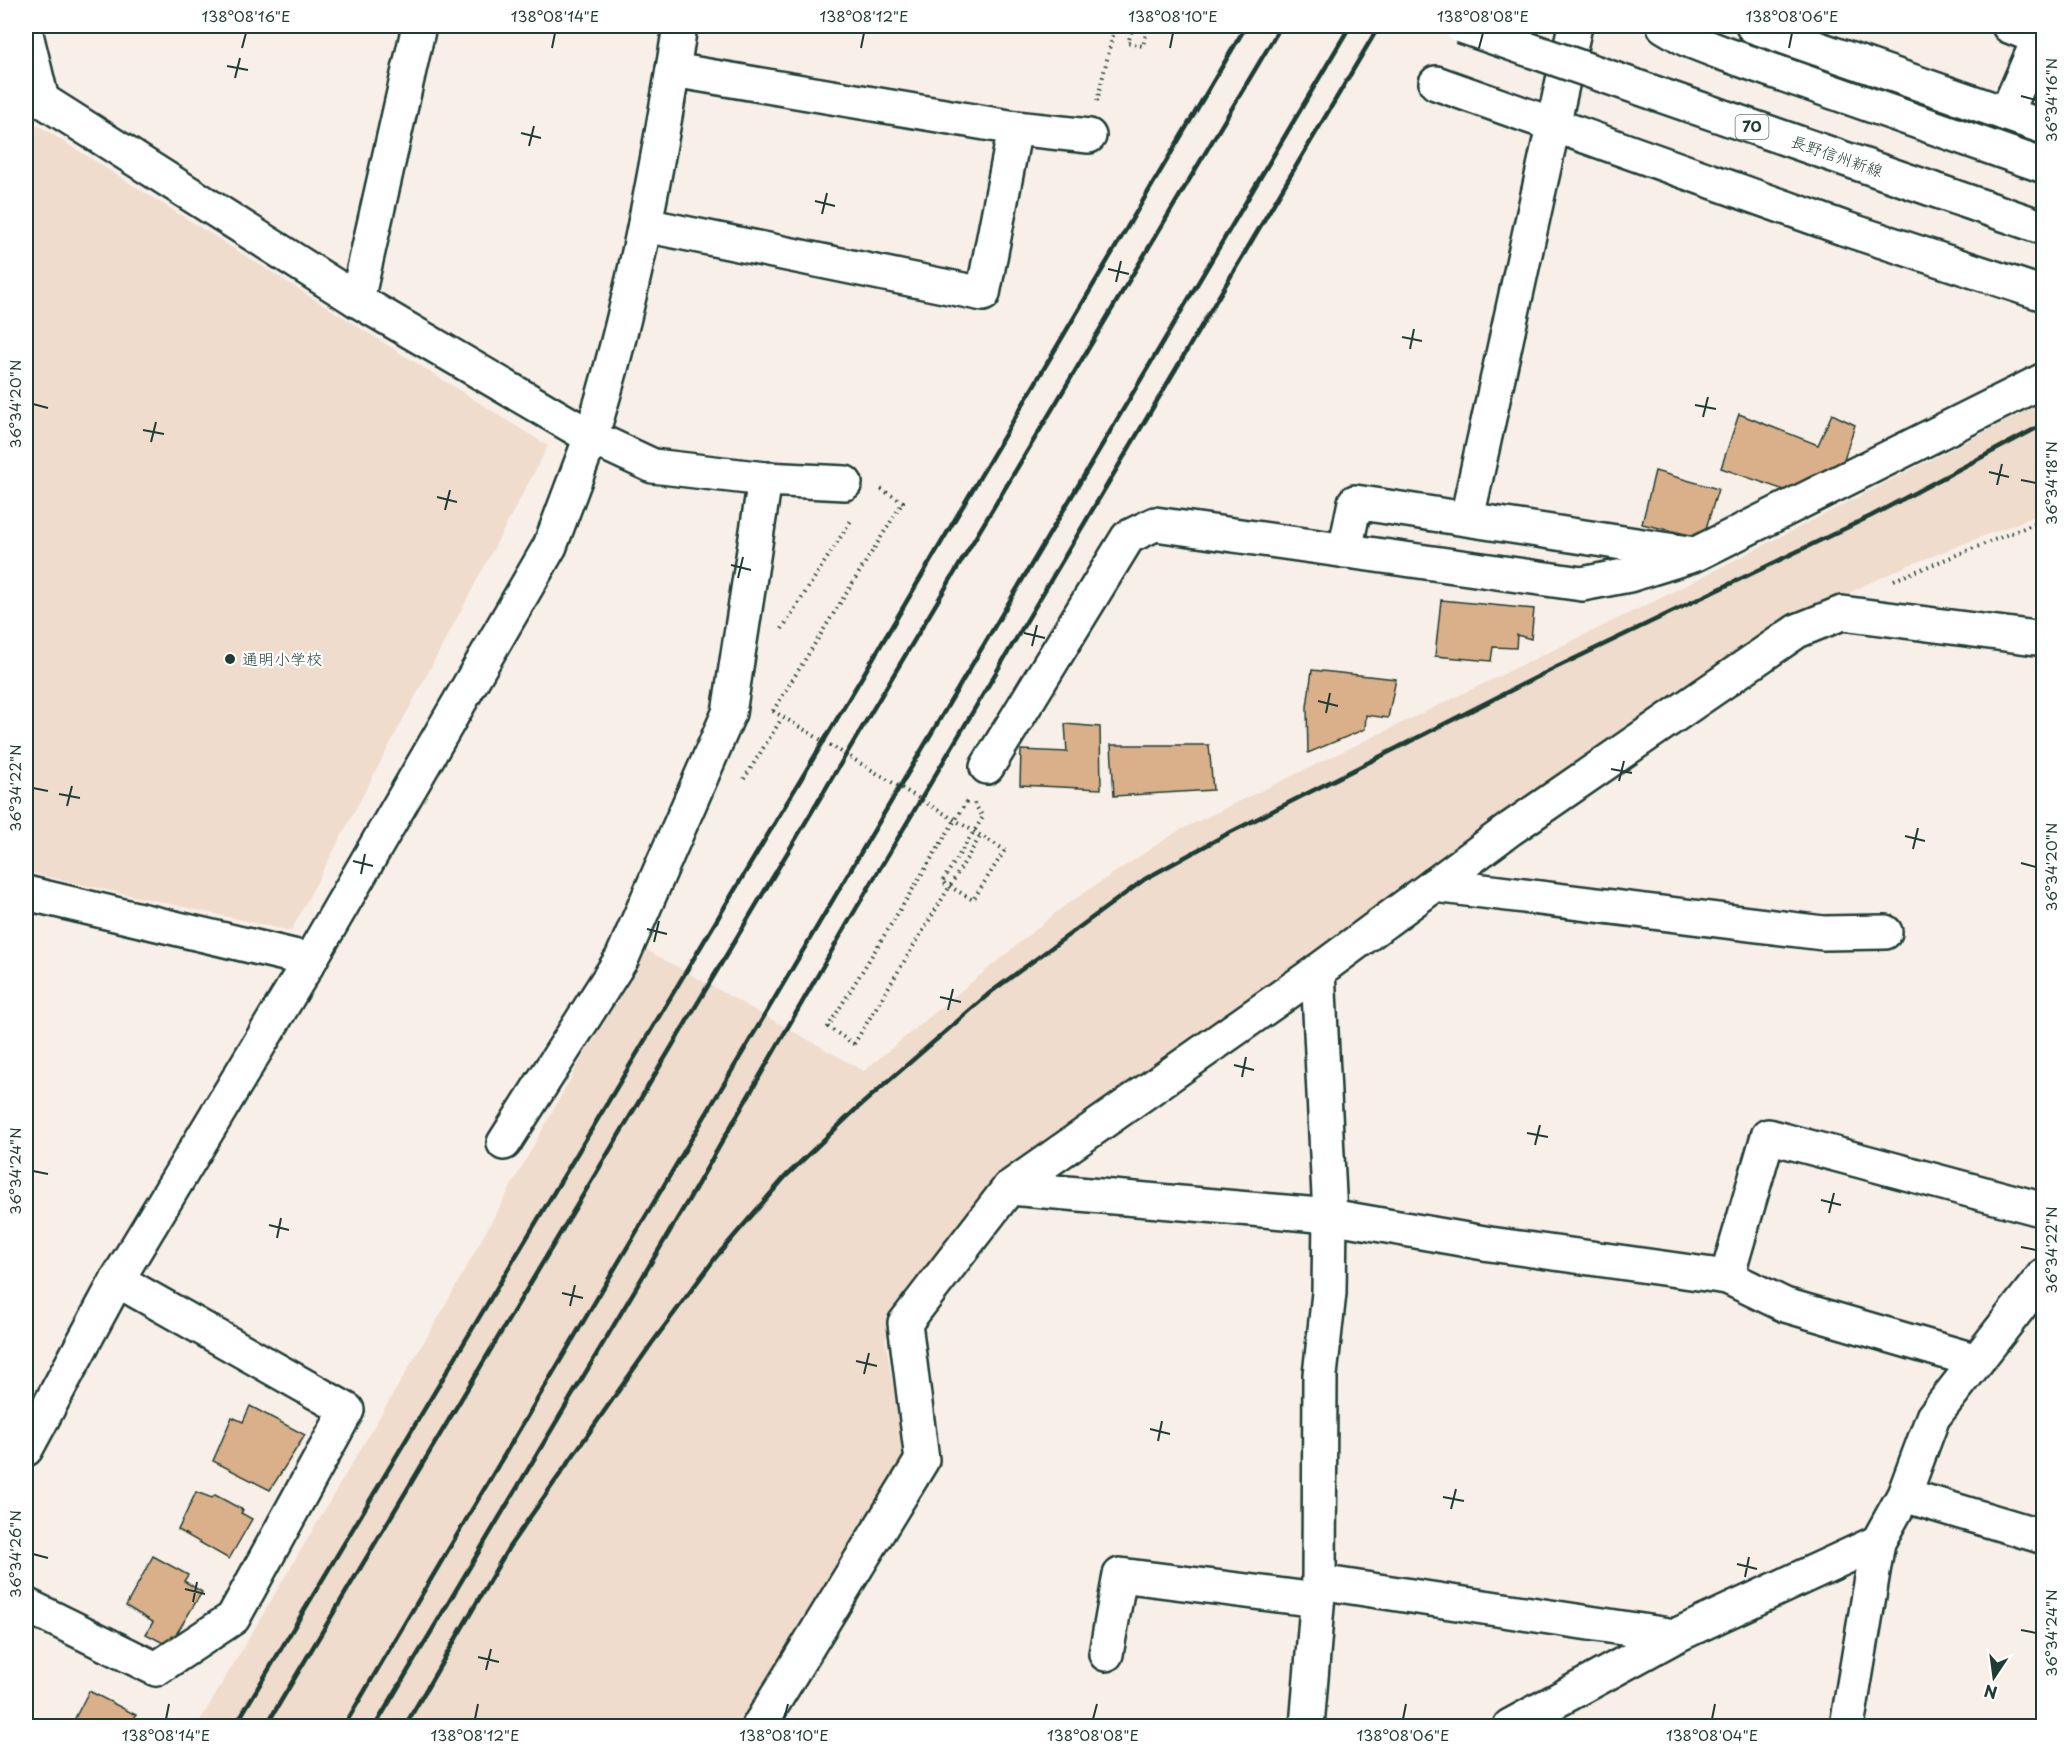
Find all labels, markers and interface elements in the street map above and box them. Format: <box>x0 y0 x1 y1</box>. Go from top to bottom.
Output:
text: 138°08'16"E <box>202 4 290 27</box>
text: 138°08'14"E <box>511 4 599 27</box>
text: 138°08'12"E <box>820 4 908 27</box>
text: 138°08'10"E <box>1128 4 1218 27</box>
text: 138°08'08"E <box>1437 4 1529 27</box>
text: 138°08'06"E <box>1746 4 1838 27</box>
text: 36°34'16"N <box>2039 58 2062 142</box>
road number: 70 <box>1736 115 1768 139</box>
street label: 長野信州新線 <box>1788 128 1887 182</box>
text: 36°34'20"N <box>3 360 26 448</box>
text: 36°34'18"N <box>2039 441 2062 525</box>
place label: 通明小学校 <box>242 646 322 670</box>
marker: 通明小学校 <box>223 652 237 666</box>
text: 36°34'22"N <box>3 744 26 832</box>
text: 36°34'20"N <box>2039 823 2062 911</box>
text: 36°34'24"N <box>3 1127 26 1215</box>
text: 36°34'22"N <box>2039 1206 2062 1294</box>
text: 36°34'26"N <box>3 1510 26 1598</box>
text: 36°34'24"N <box>2039 1589 2062 1677</box>
north arrow <box>1964 1647 2024 1707</box>
text: N <box>1982 1679 1999 1706</box>
text: 138°08'14"E <box>122 1723 210 1746</box>
text: 138°08'12"E <box>431 1723 519 1746</box>
text: 138°08'10"E <box>739 1723 829 1746</box>
text: 138°08'08"E <box>1047 1723 1139 1746</box>
text: 138°08'06"E <box>1357 1723 1449 1746</box>
text: 138°08'04"E <box>1666 1723 1758 1746</box>

